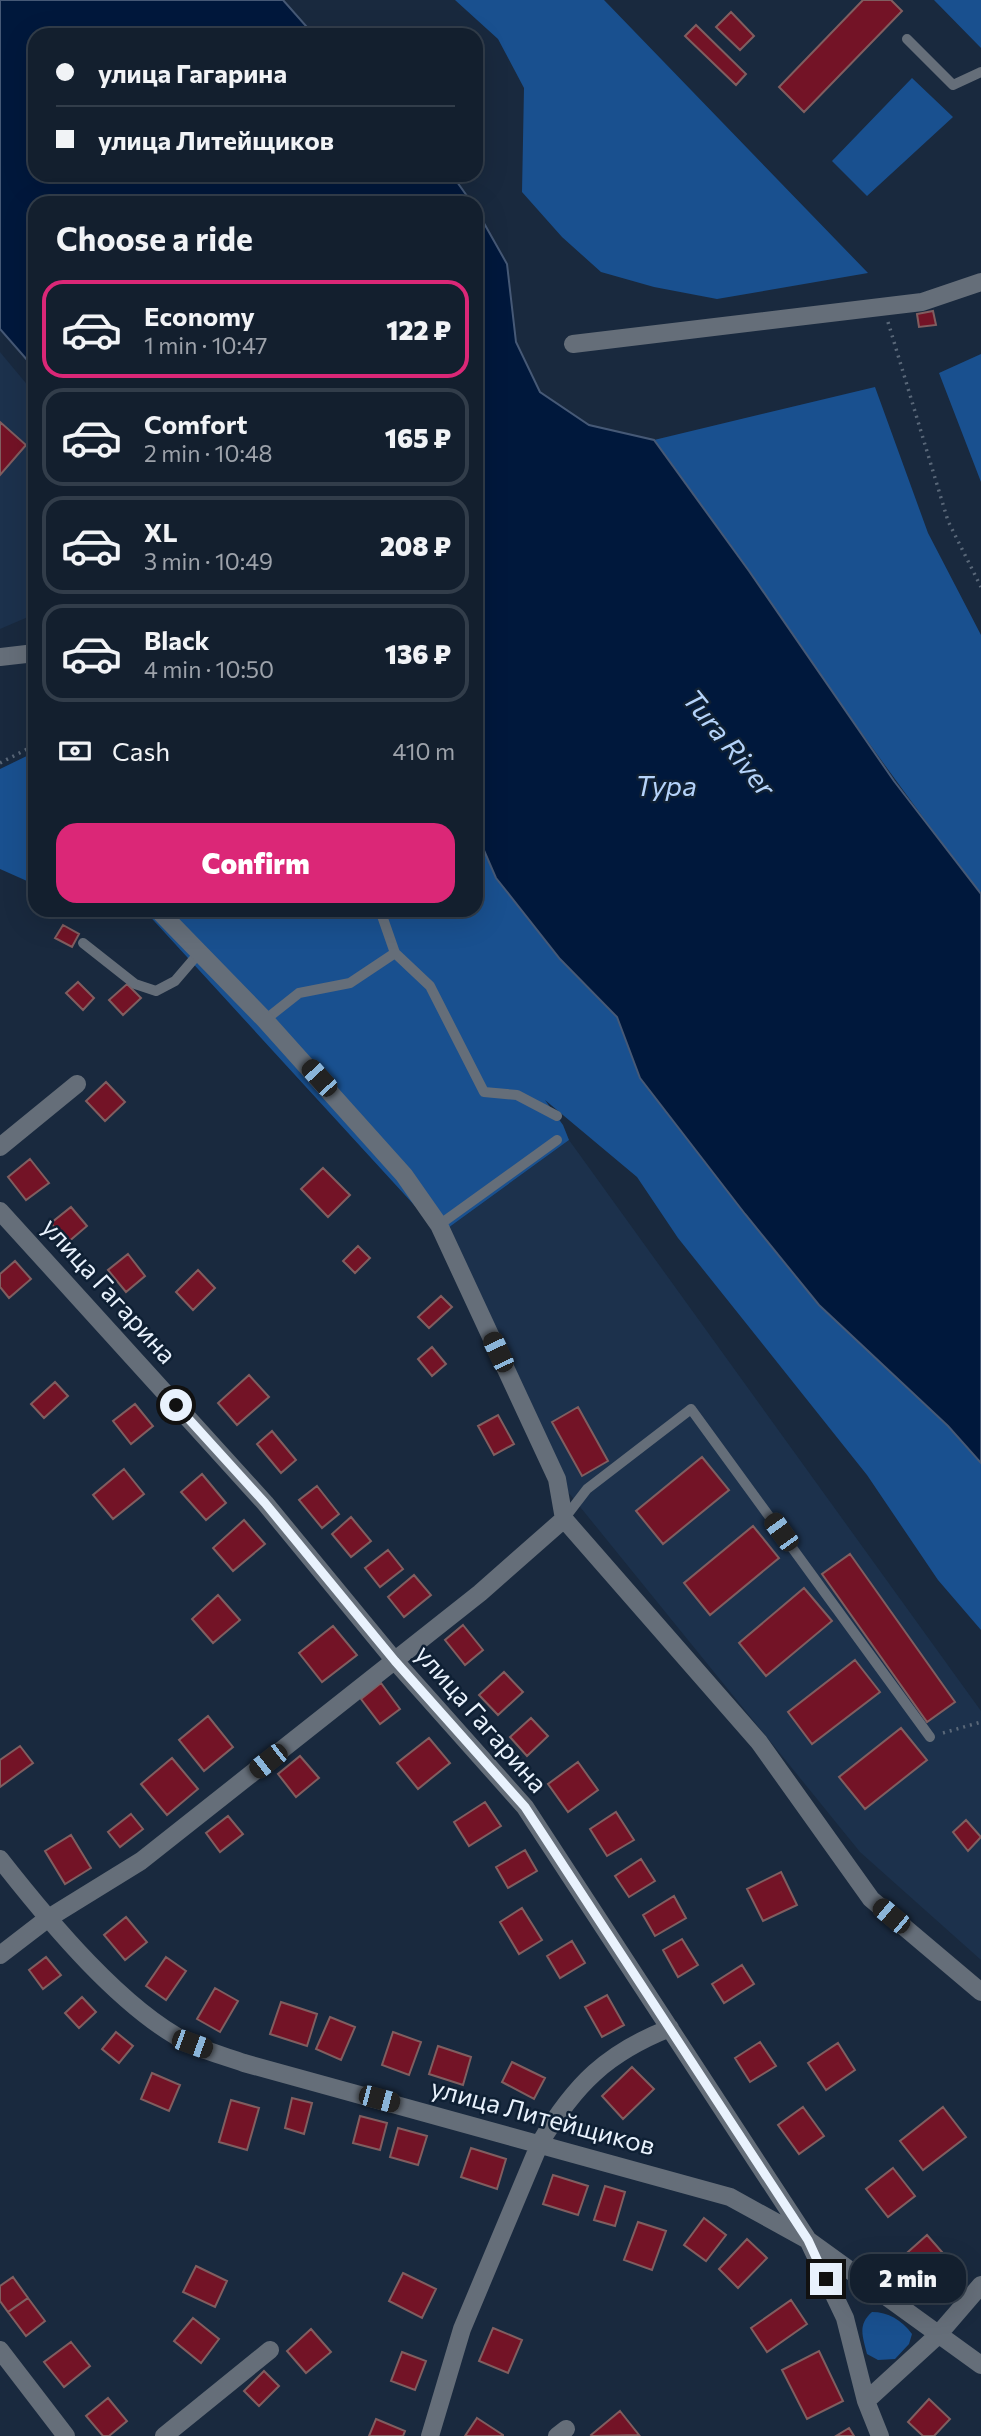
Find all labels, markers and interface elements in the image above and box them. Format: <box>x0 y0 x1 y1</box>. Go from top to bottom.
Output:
text: улица Гагарина <box>98 57 287 88</box>
text: улица Литейщиков <box>98 124 334 155</box>
text: Choose a ride <box>56 218 253 258</box>
icon: car <box>60 298 123 361</box>
text: Economy <box>144 300 255 331</box>
text: 122 ₽ <box>386 314 451 345</box>
text: 1 min · 10:47 <box>144 331 267 359</box>
icon: car <box>60 406 123 469</box>
text: Comfort <box>144 408 247 439</box>
text: 165 ₽ <box>385 422 451 453</box>
text: 2 min · 10:48 <box>144 439 273 467</box>
icon: car <box>60 514 123 577</box>
text: XL <box>144 516 178 547</box>
text: 208 ₽ <box>380 530 451 561</box>
text: 3 min · 10:49 <box>144 547 273 575</box>
icon: car <box>60 622 123 685</box>
text: Black <box>144 624 210 655</box>
text: 136 ₽ <box>385 638 451 669</box>
text: 4 min · 10:50 <box>144 655 274 683</box>
water label: Tura River <box>676 682 784 803</box>
icon: cash <box>56 732 94 770</box>
text: Cash <box>112 735 170 766</box>
text: 410 m <box>393 737 455 765</box>
water label: Тура <box>635 768 697 802</box>
button: Confirm <box>56 823 455 903</box>
car <box>298 1055 341 1101</box>
street label: улица Гагарина <box>37 1211 184 1369</box>
car <box>480 1329 517 1375</box>
route start <box>160 1389 192 1421</box>
car <box>761 1509 802 1555</box>
street label: улица Гагарина <box>410 1638 555 1798</box>
car <box>245 1740 292 1782</box>
car <box>869 1894 914 1938</box>
car <box>169 2027 216 2061</box>
street label: улица Литейщиков <box>428 2071 659 2160</box>
car <box>356 2083 403 2115</box>
callout: 2 min <box>850 2254 966 2304</box>
route end <box>810 2263 842 2295</box>
text: 2 min <box>879 2264 937 2292</box>

